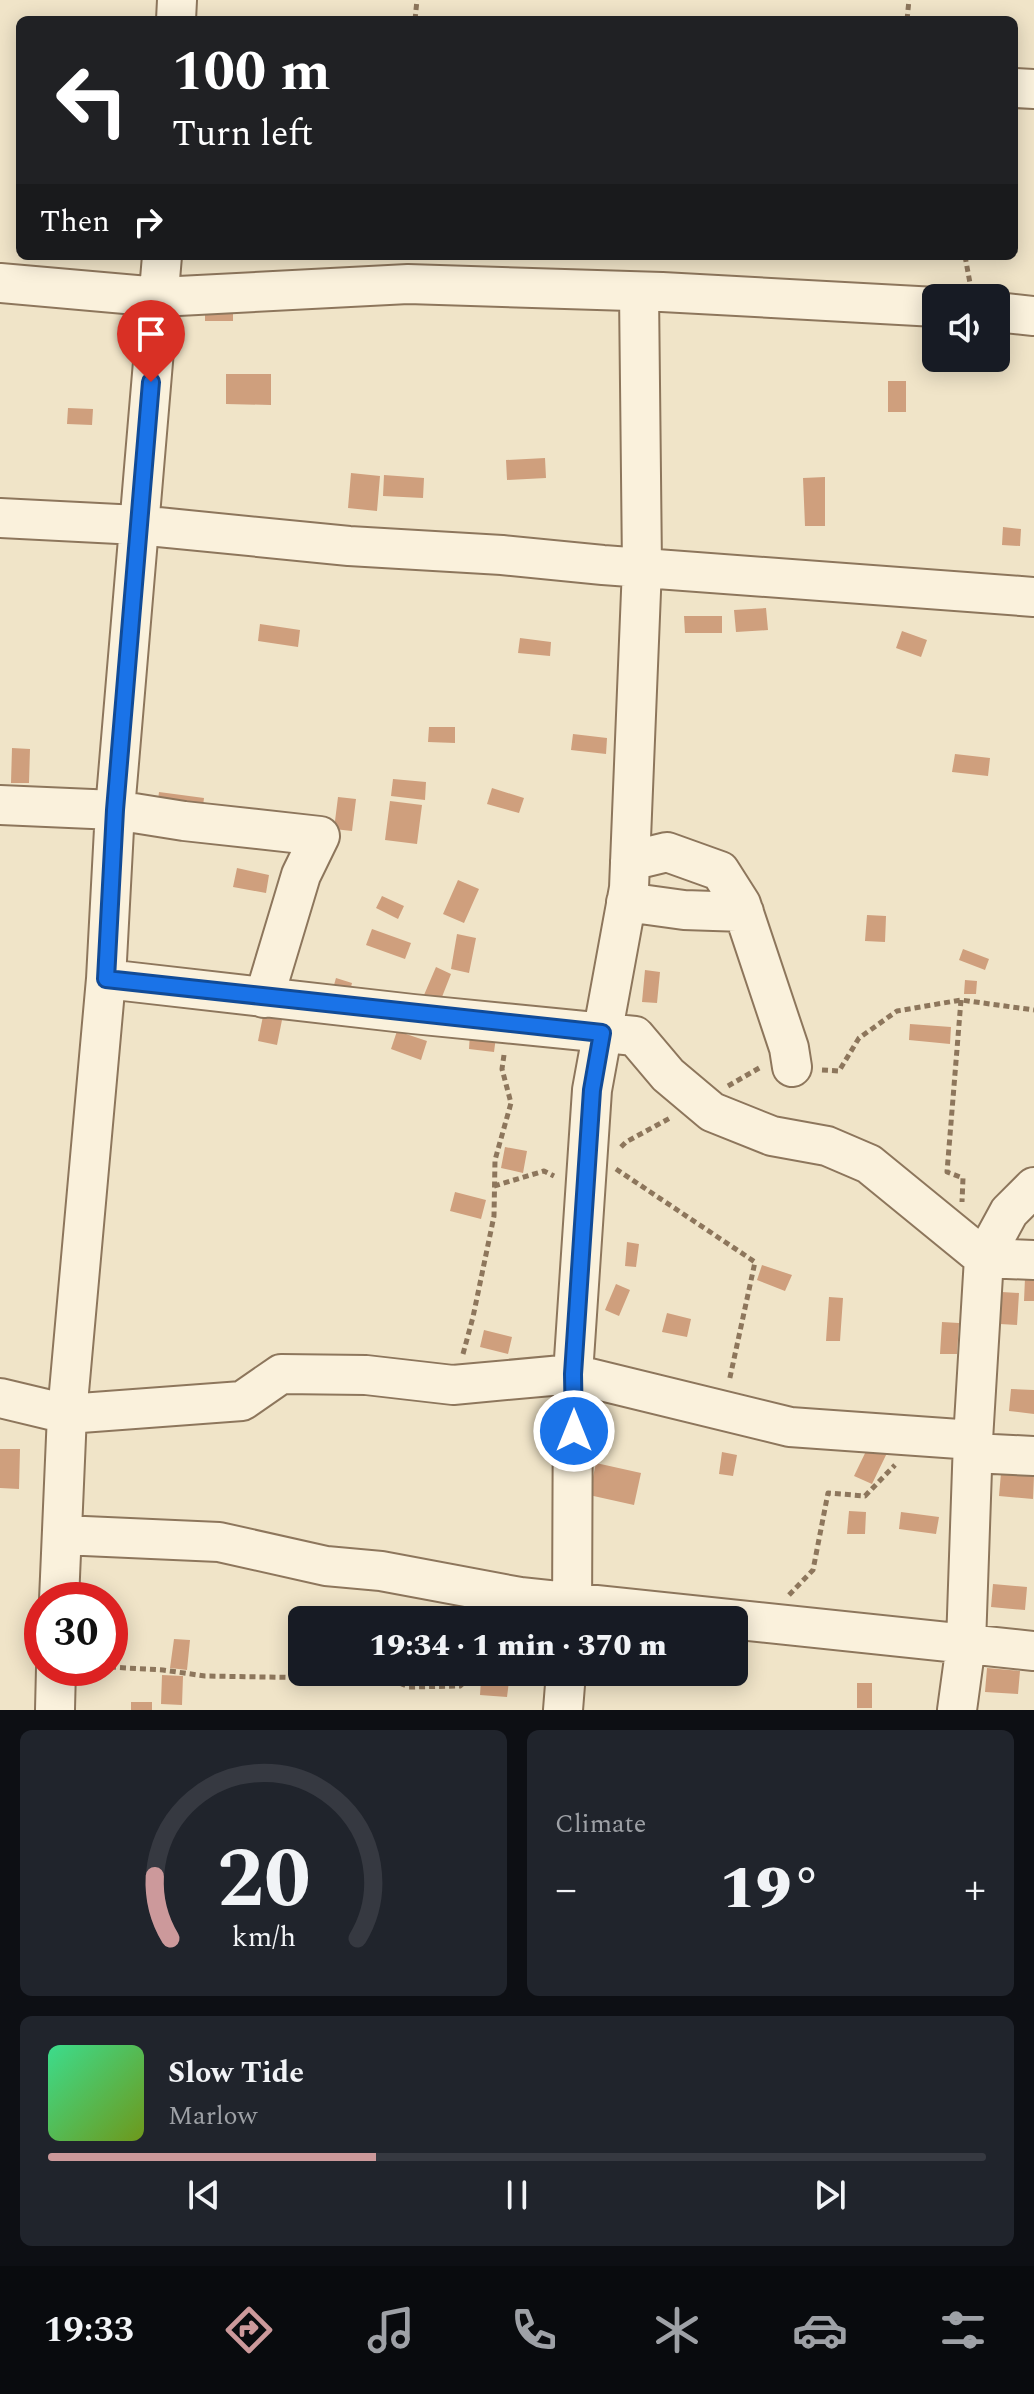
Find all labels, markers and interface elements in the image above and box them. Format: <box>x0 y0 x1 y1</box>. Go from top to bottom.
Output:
text: 100 m <box>172 30 331 115</box>
icon: left <box>40 48 144 152</box>
text: Turn left <box>172 107 313 162</box>
text: Then <box>40 199 110 245</box>
icon: right <box>126 200 170 244</box>
map controls <box>922 284 1010 372</box>
button: sound <box>922 284 1010 372</box>
pin <box>117 300 185 382</box>
icon: arrive <box>129 312 173 356</box>
position arrow <box>532 1389 616 1473</box>
speed limit sign: 30 <box>24 1582 128 1686</box>
text: 19:34 · 1 min · 370 m <box>369 1623 667 1669</box>
text: Climate <box>555 1804 646 1844</box>
text: 20 <box>217 1817 310 1944</box>
text: 19° <box>720 1843 822 1935</box>
text: − <box>555 1856 577 1923</box>
text: + <box>964 1856 986 1923</box>
text: km/h <box>231 1916 296 1959</box>
text: Slow Tide <box>168 2050 304 2096</box>
text: Marlow <box>168 2096 257 2136</box>
icon: previous <box>182 2173 226 2217</box>
icon: pause <box>495 2173 539 2217</box>
icon: next <box>808 2173 852 2217</box>
icon: directions <box>221 2302 277 2358</box>
icon: music <box>363 2302 419 2358</box>
icon: phone <box>506 2302 562 2358</box>
icon: climate <box>649 2302 705 2358</box>
icon: car <box>792 2302 848 2358</box>
icon: filters <box>935 2302 991 2358</box>
text: 19:33 <box>43 2303 134 2358</box>

